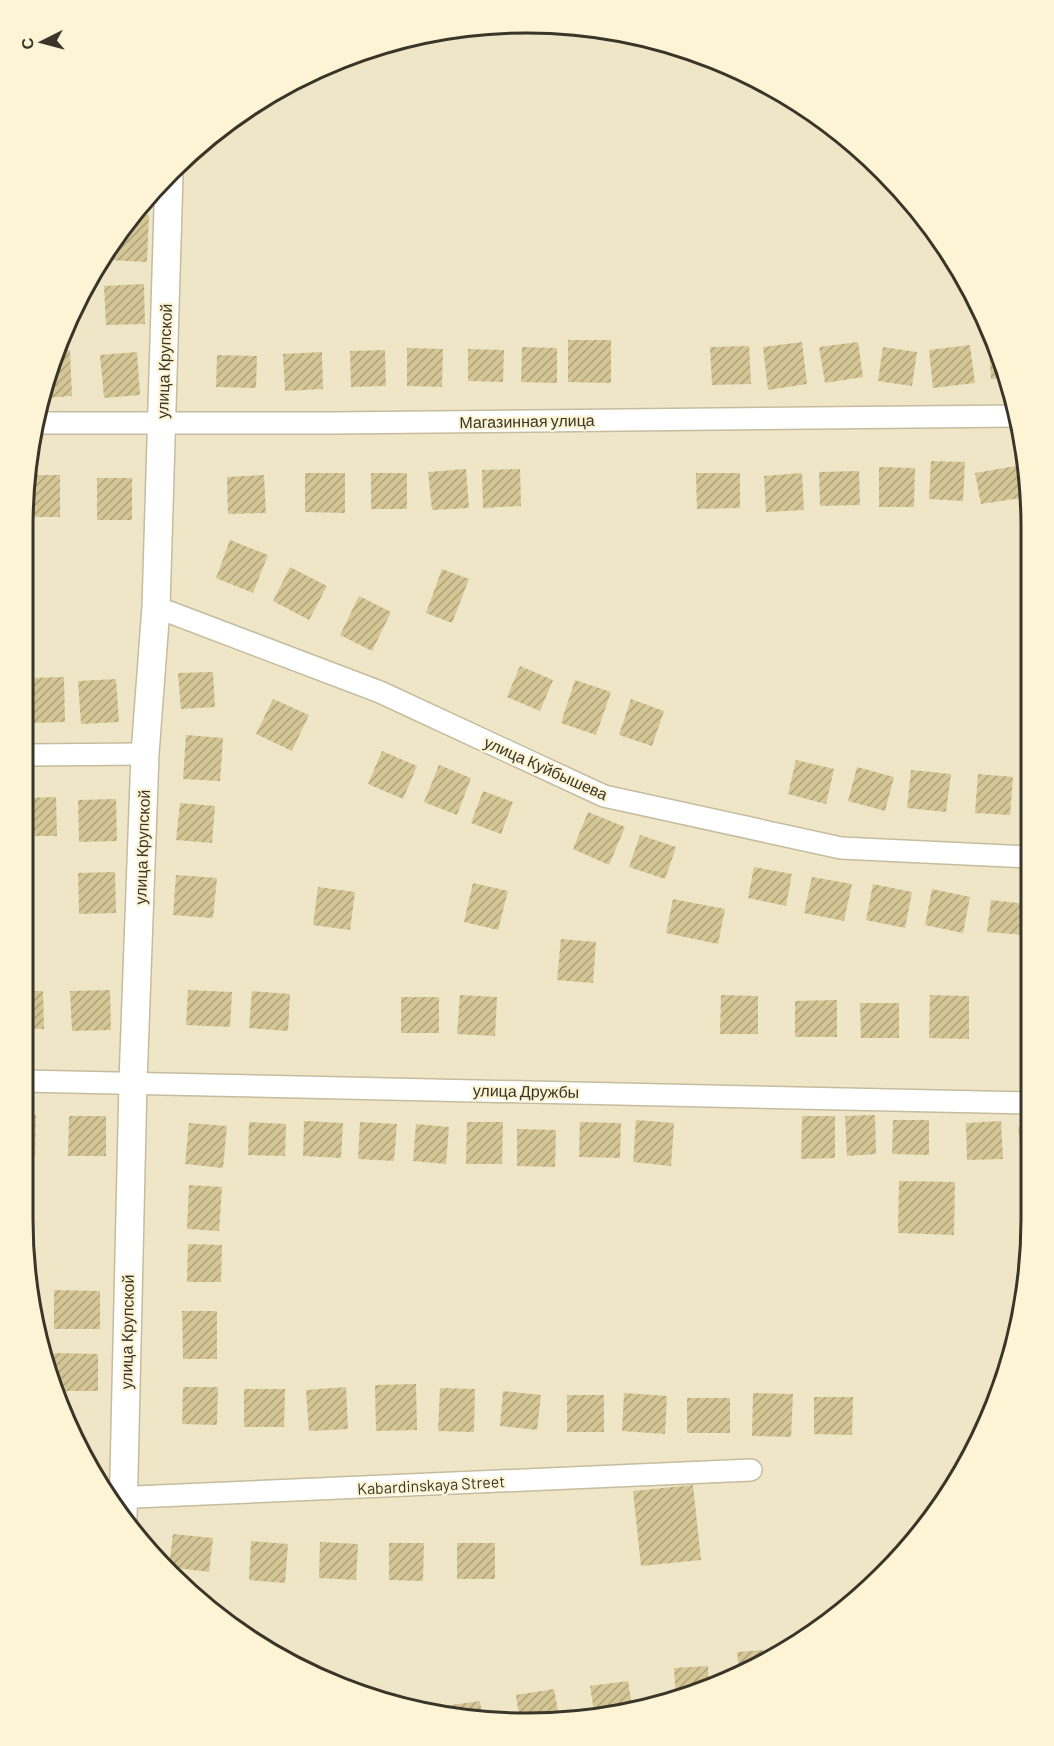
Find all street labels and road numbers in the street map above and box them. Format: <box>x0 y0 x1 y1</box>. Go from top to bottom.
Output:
street label: улица Крупской <box>152 303 175 419</box>
street label: Магазинная улица <box>459 410 595 431</box>
street label: улица Куйбышева <box>482 732 611 803</box>
street label: улица Крупской <box>130 789 153 905</box>
street label: улица Дружбы <box>473 1080 579 1101</box>
street label: улица Крупской <box>116 1274 137 1390</box>
street label: Kabardinskaya Street <box>357 1471 505 1498</box>

